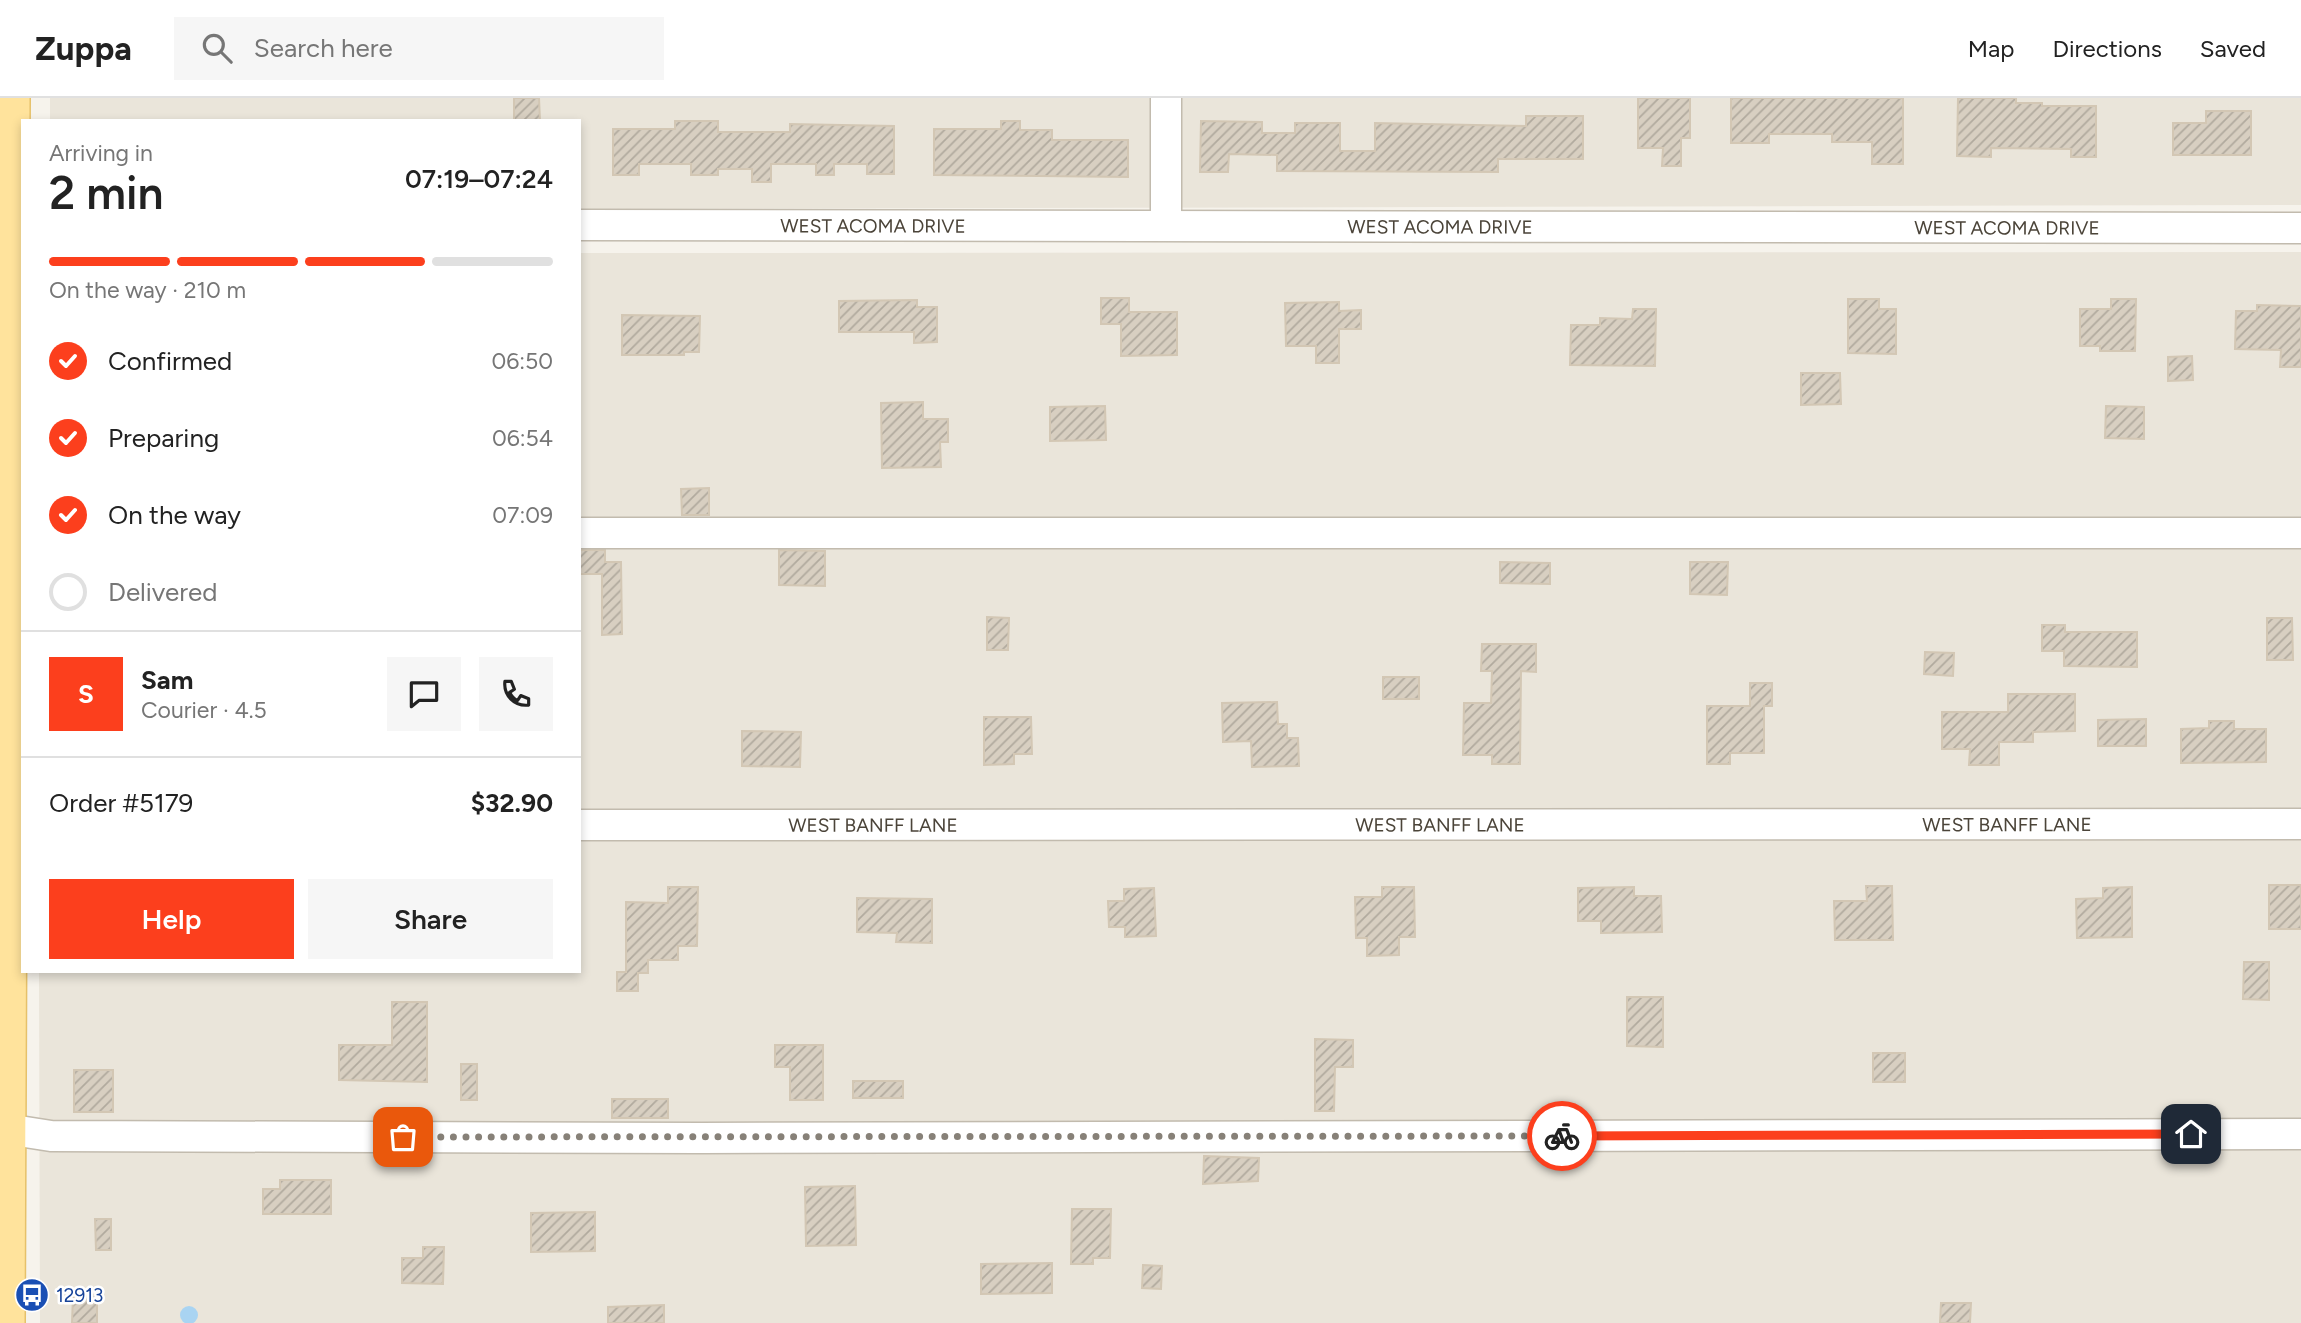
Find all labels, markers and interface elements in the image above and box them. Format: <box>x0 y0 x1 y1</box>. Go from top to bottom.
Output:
search box <box>174 17 664 80</box>
text: Zuppa <box>35 29 132 68</box>
icon: search <box>198 29 236 67</box>
text: Search here <box>254 32 393 64</box>
text: Map <box>1968 34 2014 63</box>
text: Directions <box>2052 34 2162 63</box>
text: Saved <box>2200 34 2266 63</box>
text: Arriving in <box>49 139 153 167</box>
text: 07:19–07:24 <box>405 163 553 195</box>
text: 2 min <box>49 165 164 221</box>
street label: WEST ACOMA DRIVE <box>780 214 966 238</box>
street label: WEST ACOMA DRIVE <box>1347 215 1533 239</box>
street label: WEST ACOMA DRIVE <box>1914 216 2100 240</box>
text: On the way · 210 m <box>49 276 246 304</box>
icon: check <box>49 342 87 380</box>
text: Confirmed <box>108 345 232 377</box>
text: 06:50 <box>491 347 553 375</box>
icon: check <box>49 419 87 457</box>
text: Preparing <box>108 422 219 454</box>
text: 06:54 <box>492 424 553 452</box>
icon: check <box>49 496 87 534</box>
text: On the way <box>108 499 241 531</box>
text: 07:09 <box>492 501 553 529</box>
text: Delivered <box>108 576 217 608</box>
button: chat <box>387 657 461 731</box>
button: phone <box>479 657 553 731</box>
text: Sam <box>141 664 193 696</box>
text: S <box>78 678 94 710</box>
text: Courier · 4.5 <box>141 696 267 724</box>
text: Order #5179 <box>49 787 193 819</box>
text: $32.90 <box>471 787 553 819</box>
street label: WEST BANFF LANE <box>1355 813 1525 837</box>
street label: WEST BANFF LANE <box>1922 813 2092 836</box>
street label: WEST BANFF LANE <box>788 814 958 837</box>
button: Help <box>49 879 294 959</box>
button: Share <box>308 879 553 959</box>
courier <box>1527 1101 1597 1171</box>
pin <box>2161 1104 2221 1164</box>
pin <box>373 1107 433 1167</box>
icon: home <box>2172 1115 2210 1153</box>
icon: bike <box>1543 1117 1581 1155</box>
icon: bag <box>384 1118 422 1156</box>
bus stop icon: 12913 <box>13 1276 51 1314</box>
place label: 12913 <box>56 1284 103 1307</box>

